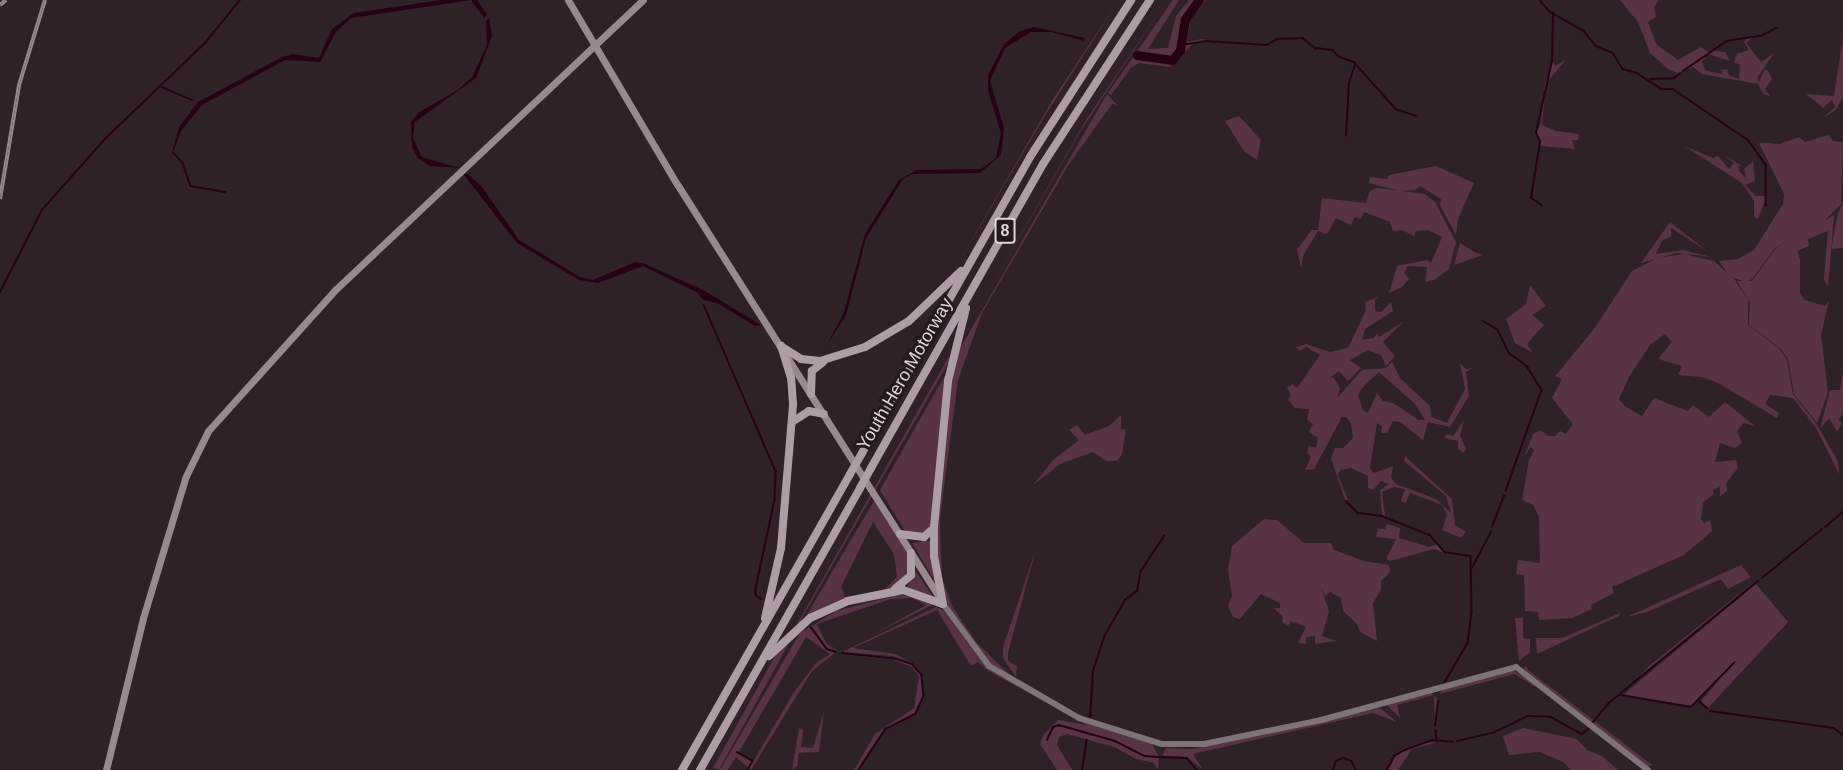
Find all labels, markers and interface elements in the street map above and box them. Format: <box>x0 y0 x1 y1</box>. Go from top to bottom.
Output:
road number: 8 <box>994 218 1016 244</box>
street label: Youth Hero Motorway <box>853 294 957 454</box>

